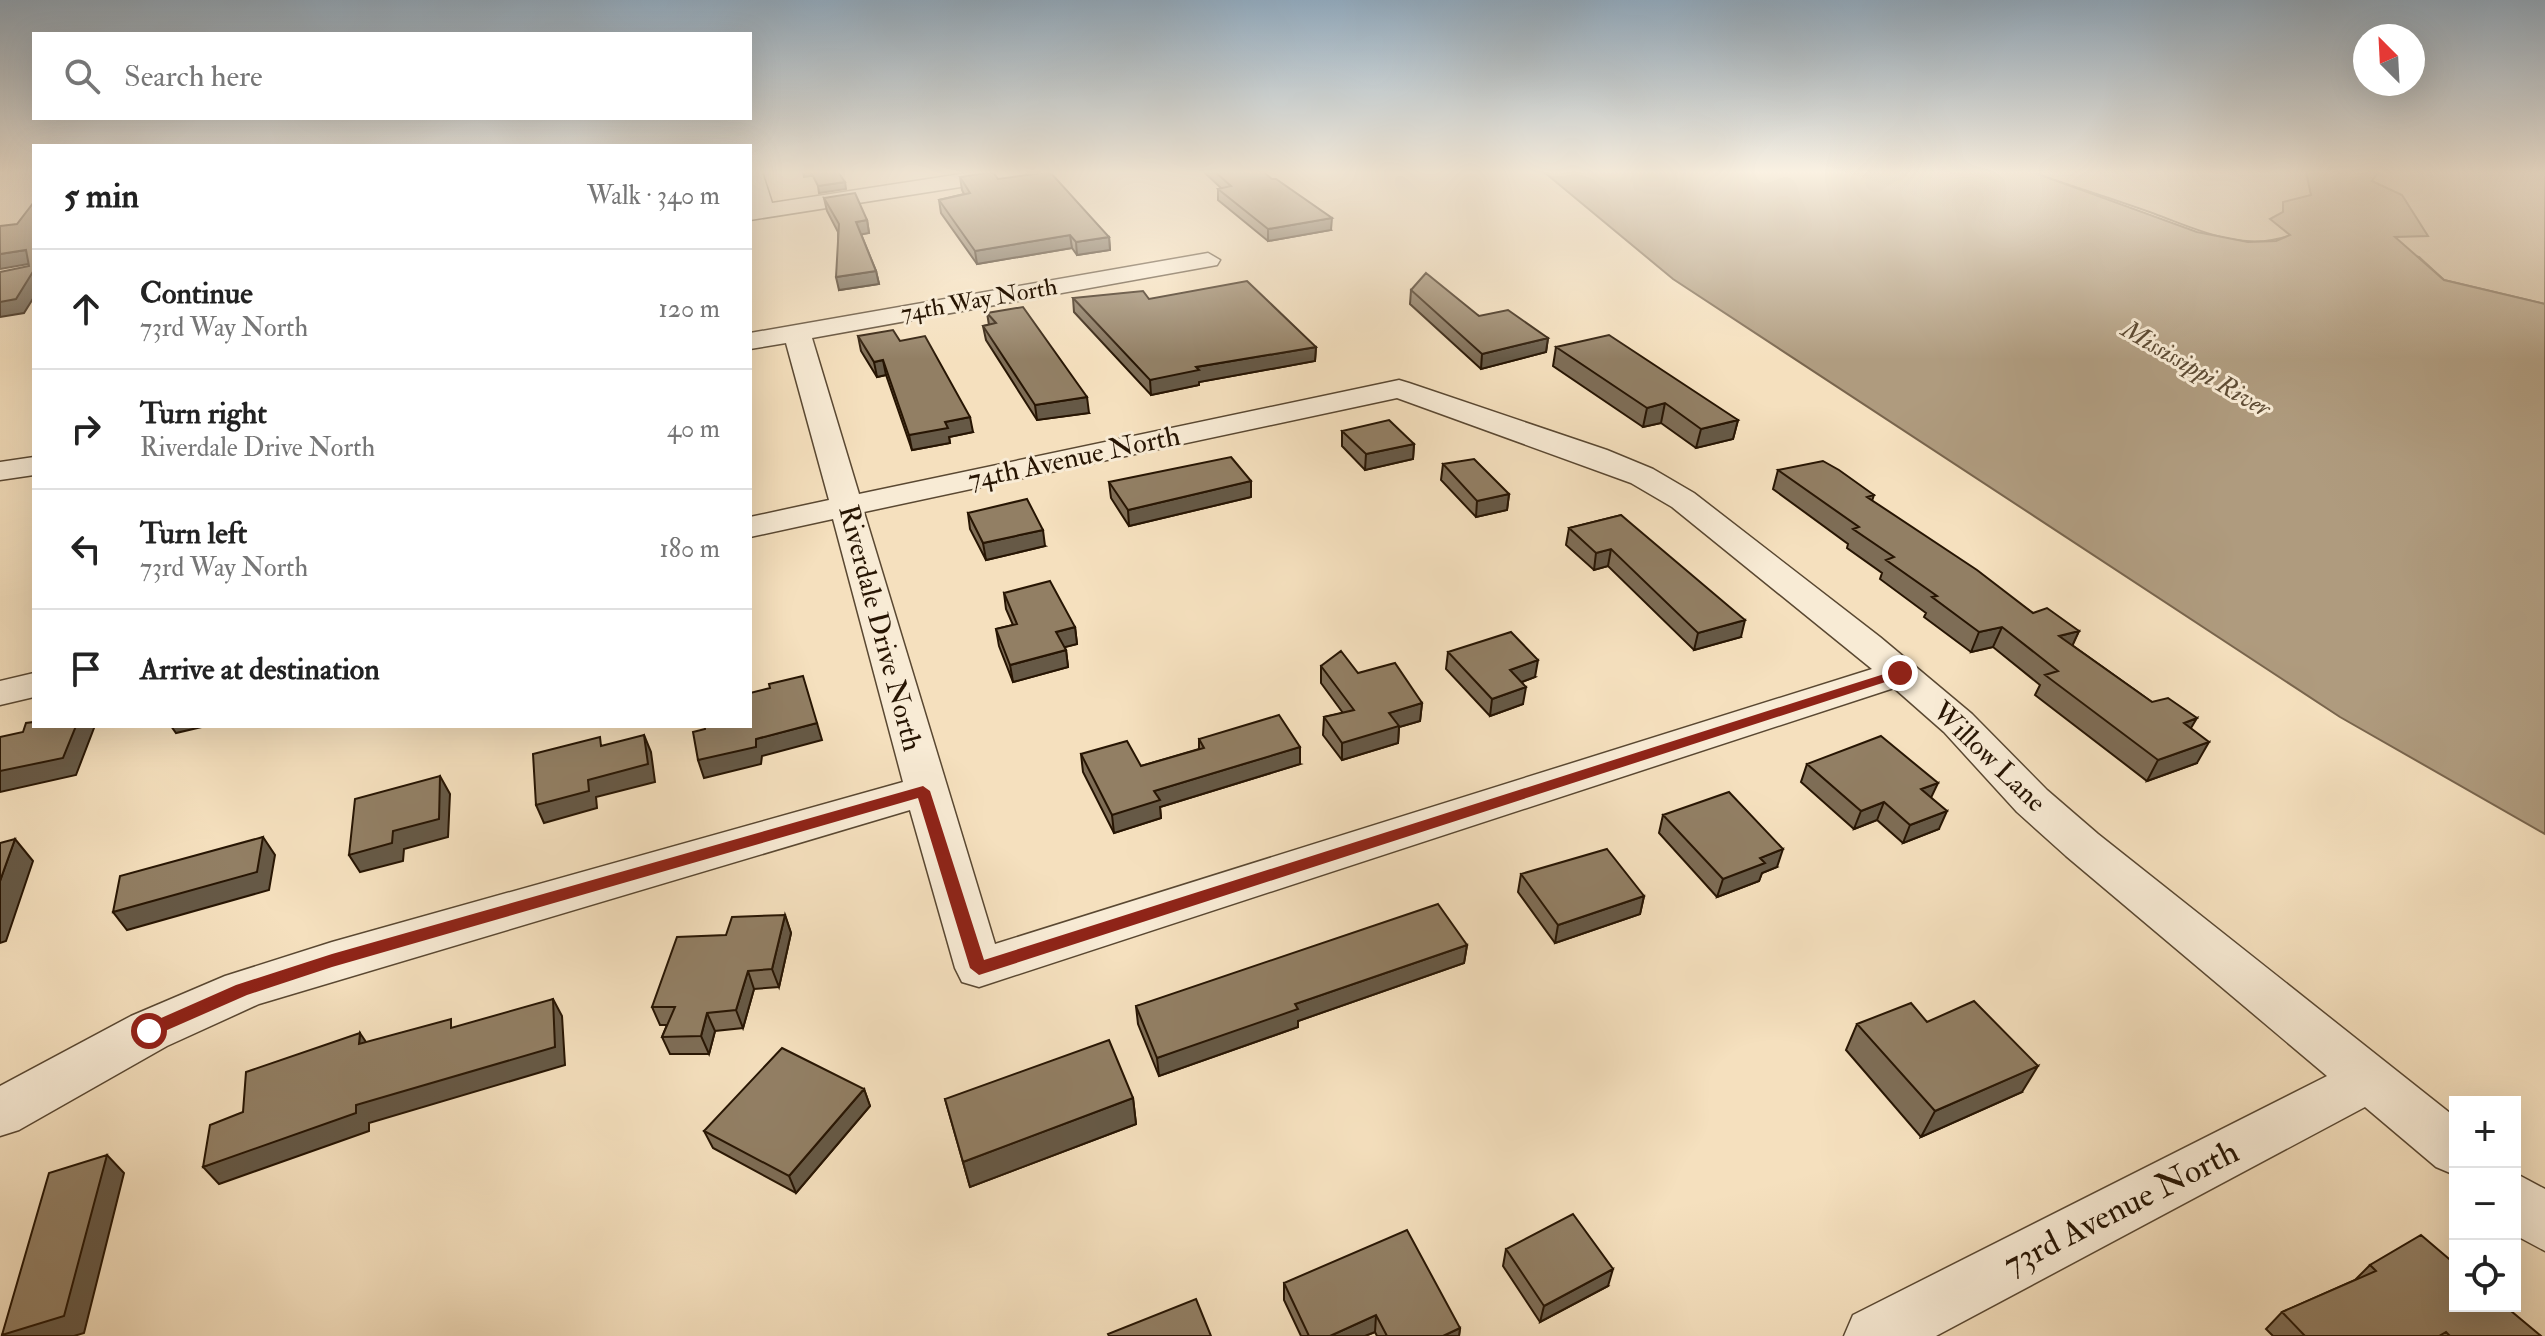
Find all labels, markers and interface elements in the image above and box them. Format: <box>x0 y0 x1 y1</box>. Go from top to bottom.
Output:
north arrow <box>2353 24 2425 96</box>
search box <box>32 32 752 120</box>
icon: search <box>60 54 104 98</box>
text: Search here <box>124 58 263 95</box>
text: 5 min <box>64 175 139 218</box>
text: Walk · 340 m <box>587 180 720 212</box>
street label: 74th Way North <box>898 271 1060 329</box>
text: Continue <box>140 275 253 312</box>
icon: ahead <box>64 287 108 331</box>
text: 120 m <box>659 293 720 325</box>
text: 73rd Way North <box>140 312 308 344</box>
water label: Mississippi River <box>2114 313 2277 425</box>
text: Turn right <box>140 395 267 432</box>
icon: right <box>64 407 108 451</box>
text: 40 m <box>667 413 720 445</box>
street label: 74th Avenue North <box>965 418 1184 498</box>
text: Riverdale Drive North <box>140 432 375 464</box>
street label: Riverdale Drive North <box>830 501 930 755</box>
text: Turn left <box>140 515 247 552</box>
icon: left <box>64 527 108 571</box>
text: 180 m <box>660 533 720 565</box>
text: 73rd Way North <box>140 552 308 584</box>
icon: arrive <box>64 647 108 691</box>
text: Arrive at destination <box>140 651 380 688</box>
route end <box>1882 655 1918 691</box>
street label: Willow Lane <box>1924 693 2053 820</box>
route start <box>131 1013 167 1049</box>
map controls <box>2449 1096 2521 1312</box>
button: + <box>2449 1096 2521 1168</box>
street label: 73rd Avenue North <box>1996 1130 2246 1286</box>
button: − <box>2449 1168 2521 1240</box>
button: locate <box>2449 1240 2521 1312</box>

